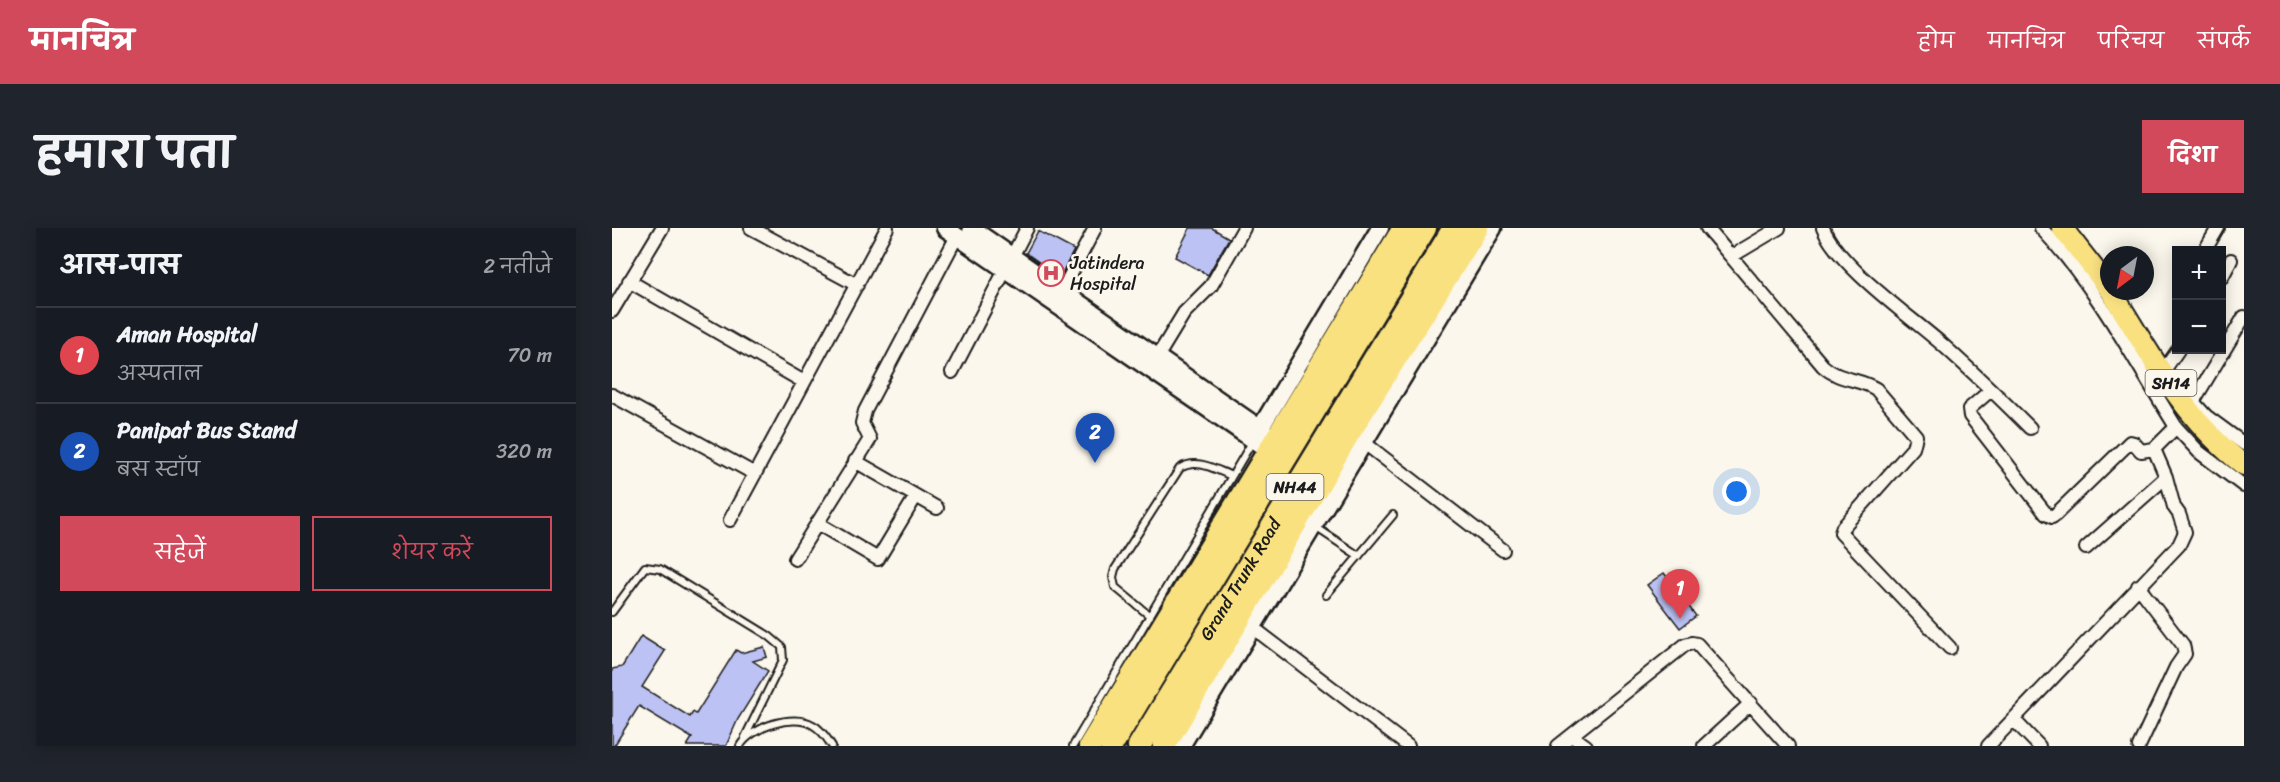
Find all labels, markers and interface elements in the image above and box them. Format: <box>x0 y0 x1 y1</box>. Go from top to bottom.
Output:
text: मानचित्र <box>30 16 134 65</box>
text: होम <box>1918 22 1955 60</box>
text: मानचित्र <box>1988 22 2065 60</box>
text: परिचय <box>2098 22 2164 60</box>
text: संपर्क <box>2197 22 2250 60</box>
text: हमारा पता <box>36 116 234 190</box>
button: दिशा <box>2142 120 2244 193</box>
text: आस-पास <box>60 242 180 288</box>
north arrow <box>2100 246 2154 300</box>
map controls <box>2172 246 2226 354</box>
button: + <box>2172 246 2226 300</box>
place label: Jatindera Hospital <box>1069 247 1145 300</box>
text: 2 नतीजे <box>483 249 552 284</box>
hospital icon: Jatindera Hospital <box>1036 258 1066 288</box>
button: − <box>2172 300 2226 354</box>
text: Aman Hospital <box>117 315 257 354</box>
text: 1 <box>75 338 84 373</box>
text: 70 m <box>507 338 552 373</box>
text: अस्पताल <box>117 356 202 391</box>
road number: SH14 <box>2146 370 2196 396</box>
text: Panipat Bus Stand <box>117 411 296 450</box>
pin: 2 <box>1076 414 1114 463</box>
text: 2 <box>74 434 85 469</box>
text: 320 m <box>496 434 552 469</box>
text: बस स्टॉप <box>117 452 200 487</box>
road number: NH44 <box>1266 474 1324 500</box>
your location <box>1722 477 1751 506</box>
street label: Grand Trunk Road <box>1191 511 1291 647</box>
button: सहेजें <box>60 516 300 591</box>
button: शेयर करें <box>312 516 552 591</box>
pin: 1 <box>1660 570 1700 619</box>

